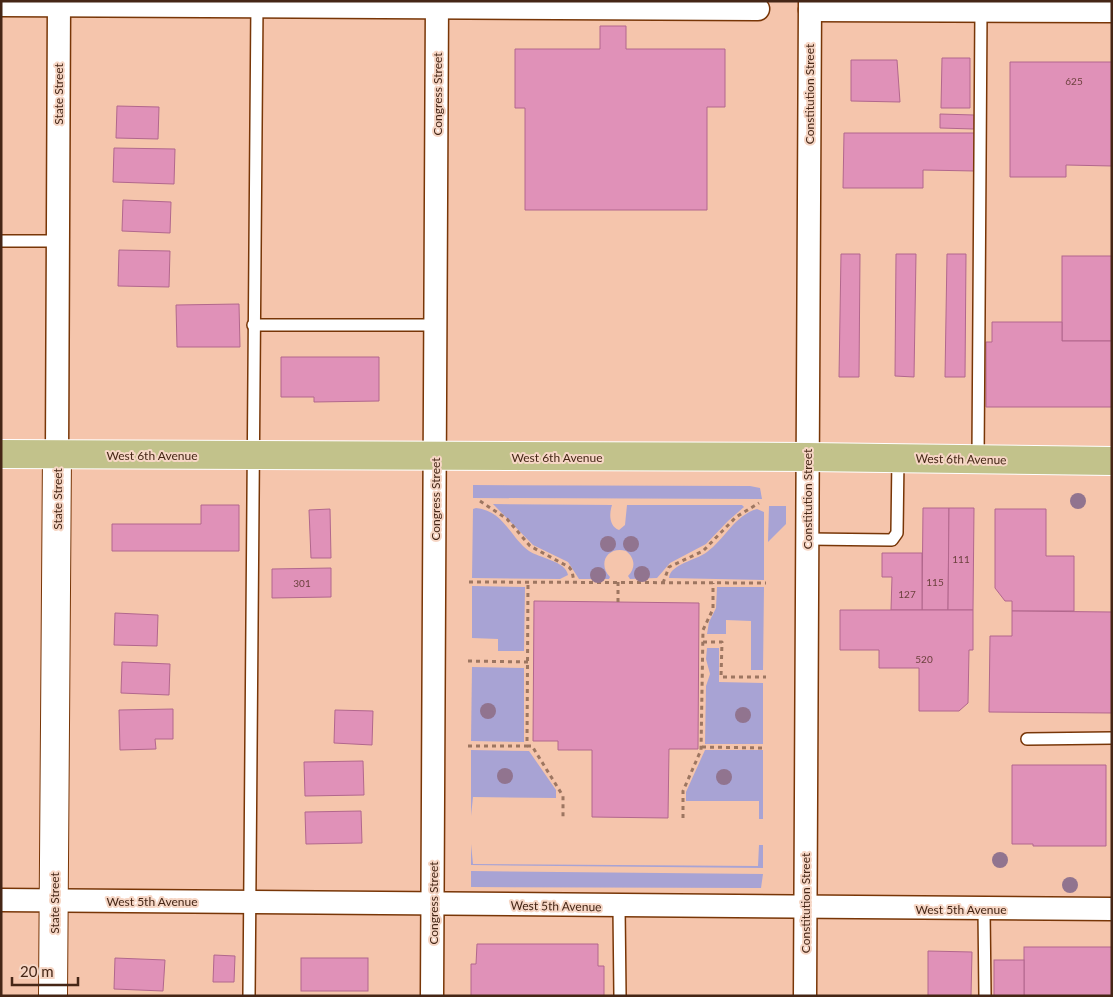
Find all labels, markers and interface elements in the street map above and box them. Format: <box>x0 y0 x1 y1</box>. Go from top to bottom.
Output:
street label: Constitution Street <box>802 43 817 144</box>
street label: Congress Street <box>430 52 445 136</box>
street label: State Street <box>51 62 66 125</box>
house number: 625 <box>1065 75 1083 87</box>
street label: West 6th Avenue <box>106 448 198 463</box>
street label: Constitution Street <box>800 448 815 549</box>
street label: West 6th Avenue <box>511 450 603 465</box>
street label: West 6th Avenue <box>915 451 1007 467</box>
street label: Congress Street <box>428 457 443 541</box>
street label: State Street <box>50 467 65 530</box>
house number: 111 <box>952 553 970 565</box>
house number: 115 <box>926 576 944 588</box>
house number: 301 <box>293 577 311 589</box>
house number: 127 <box>898 588 916 600</box>
house number: 520 <box>915 653 933 665</box>
street label: Constitution Street <box>798 852 813 953</box>
street label: Congress Street <box>426 861 441 945</box>
street label: State Street <box>47 871 62 934</box>
street label: West 5th Avenue <box>106 894 198 909</box>
street label: West 5th Avenue <box>510 898 602 914</box>
street label: West 5th Avenue <box>915 902 1007 917</box>
scale bar <box>12 954 79 986</box>
text: 20 m <box>20 962 54 980</box>

